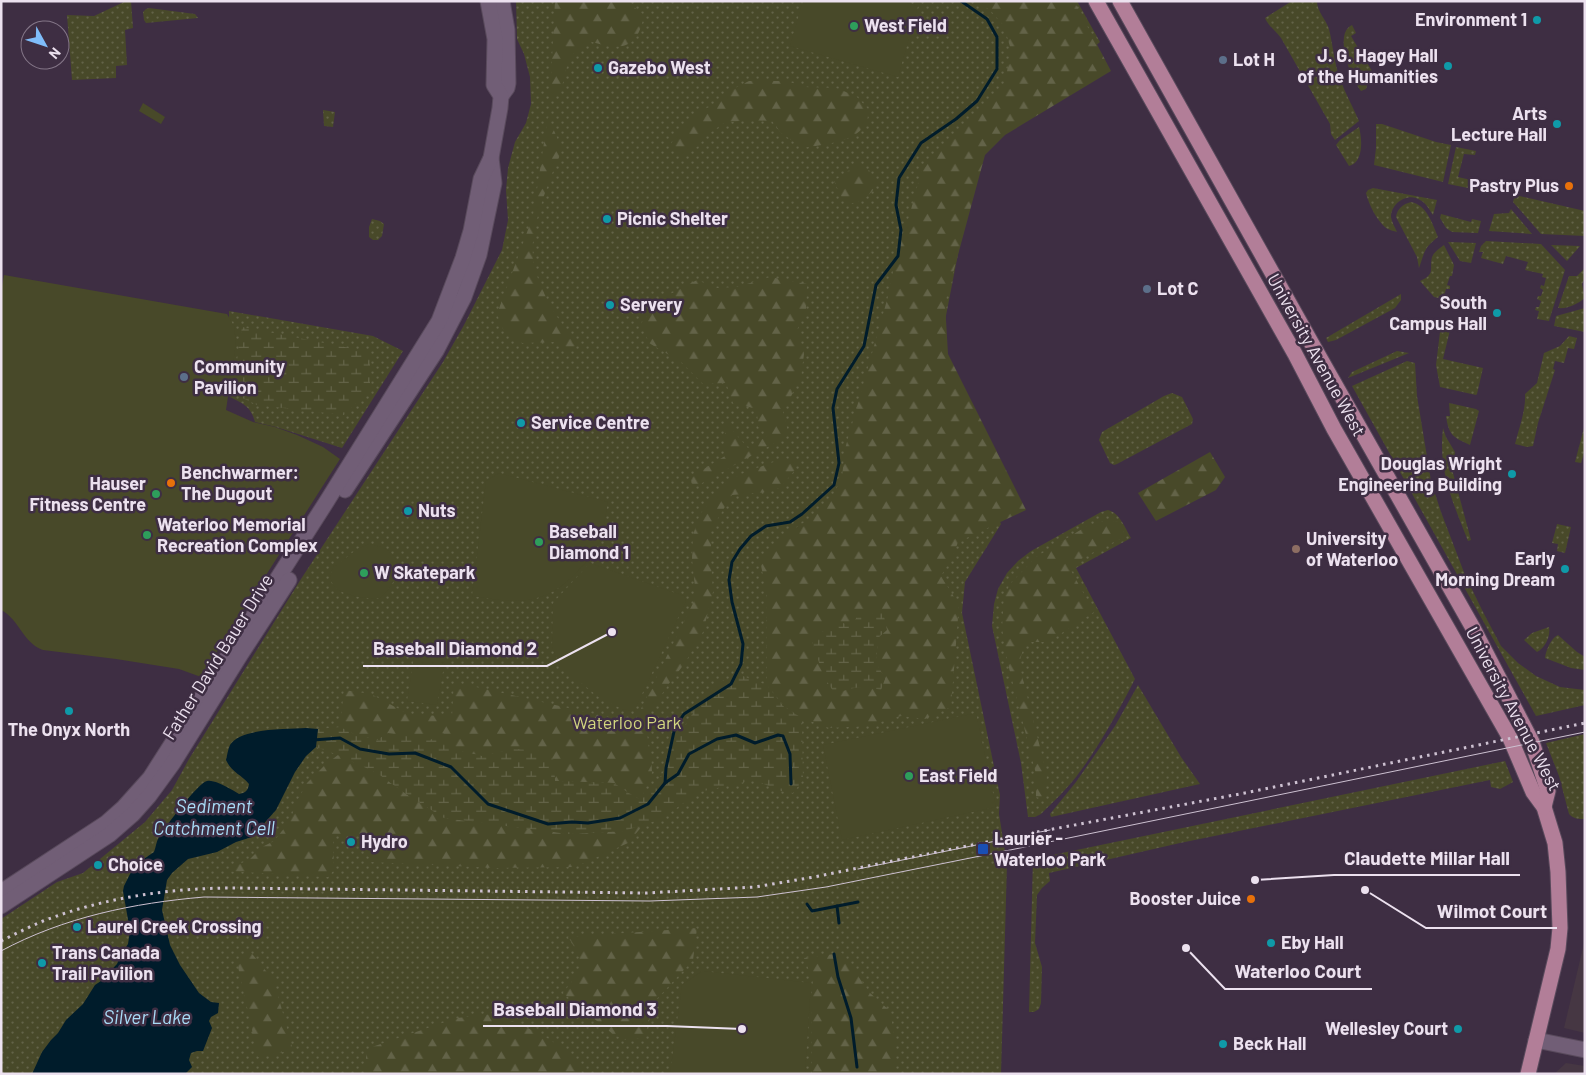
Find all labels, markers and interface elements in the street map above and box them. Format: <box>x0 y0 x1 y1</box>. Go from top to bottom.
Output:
place label: Environment 1 <box>1415 8 1527 30</box>
place label: West Field <box>864 14 947 36</box>
marker: Environment 1 <box>1531 14 1543 26</box>
north arrow <box>20 20 70 70</box>
marker: West Field <box>848 20 860 32</box>
place label: J. G. Hagey Hall of the Humanities <box>1297 44 1438 87</box>
text: N <box>46 45 65 63</box>
place label: Lot H <box>1233 48 1275 70</box>
marker: Lot H <box>1217 54 1229 66</box>
place label: Gazebo West <box>608 56 711 78</box>
marker: J. G. Hagey Hall of the Humanities <box>1442 60 1454 72</box>
marker: Gazebo West <box>592 62 604 74</box>
place label: Arts Lecture Hall <box>1451 102 1547 145</box>
marker: Arts Lecture Hall <box>1551 118 1563 130</box>
place label: Pastry Plus <box>1469 174 1559 196</box>
marker: Pastry Plus <box>1563 180 1575 192</box>
place label: Picnic Shelter <box>617 207 728 229</box>
marker: Picnic Shelter <box>601 213 613 225</box>
street label: University Avenue West <box>1263 269 1371 440</box>
place label: Lot C <box>1157 277 1199 299</box>
marker: Lot C <box>1141 283 1153 295</box>
place label: South Campus Hall <box>1389 291 1487 334</box>
place label: Servery <box>620 293 682 315</box>
marker: Servery <box>604 299 616 311</box>
marker: South Campus Hall <box>1491 307 1503 319</box>
place label: Community Pavilion <box>194 355 285 398</box>
marker: Community Pavilion <box>178 371 190 383</box>
place label: Service Centre <box>531 411 650 433</box>
marker: Service Centre <box>515 417 527 429</box>
place label: Douglas Wright Engineering Building <box>1338 452 1502 495</box>
place label: Benchwarmer: The Dugout <box>181 461 299 504</box>
marker: Douglas Wright Engineering Building <box>1506 468 1518 480</box>
place label: Hauser Fitness Centre <box>30 472 146 515</box>
marker: Benchwarmer: The Dugout <box>165 477 177 489</box>
marker: Hauser Fitness Centre <box>150 488 162 500</box>
place label: Nuts <box>418 499 456 521</box>
marker: Nuts <box>402 505 414 517</box>
place label: Waterloo Memorial Recreation Complex <box>157 513 318 556</box>
place label: Baseball Diamond 1 <box>549 520 629 563</box>
place label: University of Waterloo <box>1306 527 1398 570</box>
marker: Waterloo Memorial Recreation Complex <box>141 529 153 541</box>
marker: Baseball Diamond 1 <box>533 536 545 548</box>
marker: University of Waterloo <box>1290 543 1302 555</box>
place label: Early Morning Dream <box>1435 547 1555 590</box>
place label: W Skatepark <box>374 561 476 583</box>
marker: Early Morning Dream <box>1559 563 1571 575</box>
marker: W Skatepark <box>358 567 370 579</box>
street label: Father David Bauer Drive <box>157 570 277 743</box>
street label: University Avenue West <box>1461 623 1566 794</box>
callout: Baseball Diamond 2 <box>363 632 547 666</box>
text: Baseball Diamond 2 <box>373 636 537 659</box>
marker: The Onyx North <box>63 705 75 717</box>
park label: Waterloo Park <box>572 711 682 733</box>
place label: The Onyx North <box>8 718 130 740</box>
place label: East Field <box>919 764 998 786</box>
marker: East Field <box>903 770 915 782</box>
water label: Sediment Catchment Cell <box>153 794 276 839</box>
place label: Laurier - Waterloo Park <box>994 827 1107 870</box>
place label: Hydro <box>361 830 408 852</box>
marker: Hydro <box>345 836 357 848</box>
callout: Claudette Millar Hall <box>1334 841 1520 875</box>
marker: Laurier - Waterloo Park <box>976 842 990 856</box>
text: Claudette Millar Hall <box>1344 846 1510 869</box>
place label: Choice <box>108 853 163 875</box>
marker: Choice <box>92 859 104 871</box>
place label: Booster Juice <box>1129 887 1241 909</box>
marker: Booster Juice <box>1245 893 1257 905</box>
callout: Wilmot Court <box>1426 894 1557 928</box>
text: Wilmot Court <box>1437 899 1547 922</box>
place label: Laurel Creek Crossing <box>87 915 262 937</box>
marker: Laurel Creek Crossing <box>71 921 83 933</box>
place label: Eby Hall <box>1281 931 1344 953</box>
marker: Eby Hall <box>1265 937 1277 949</box>
place label: Trans Canada Trail Pavilion <box>52 941 160 984</box>
callout: Waterloo Court <box>1225 955 1372 989</box>
marker: Trans Canada Trail Pavilion <box>36 957 48 969</box>
text: Waterloo Court <box>1235 959 1361 982</box>
callout: Baseball Diamond 3 <box>483 992 667 1026</box>
text: Baseball Diamond 3 <box>493 997 657 1020</box>
water label: Silver Lake <box>103 1005 191 1028</box>
place label: Wellesley Court <box>1325 1017 1448 1039</box>
marker: Wellesley Court <box>1452 1023 1464 1035</box>
place label: Beck Hall <box>1233 1032 1306 1054</box>
marker: Beck Hall <box>1217 1038 1229 1050</box>

